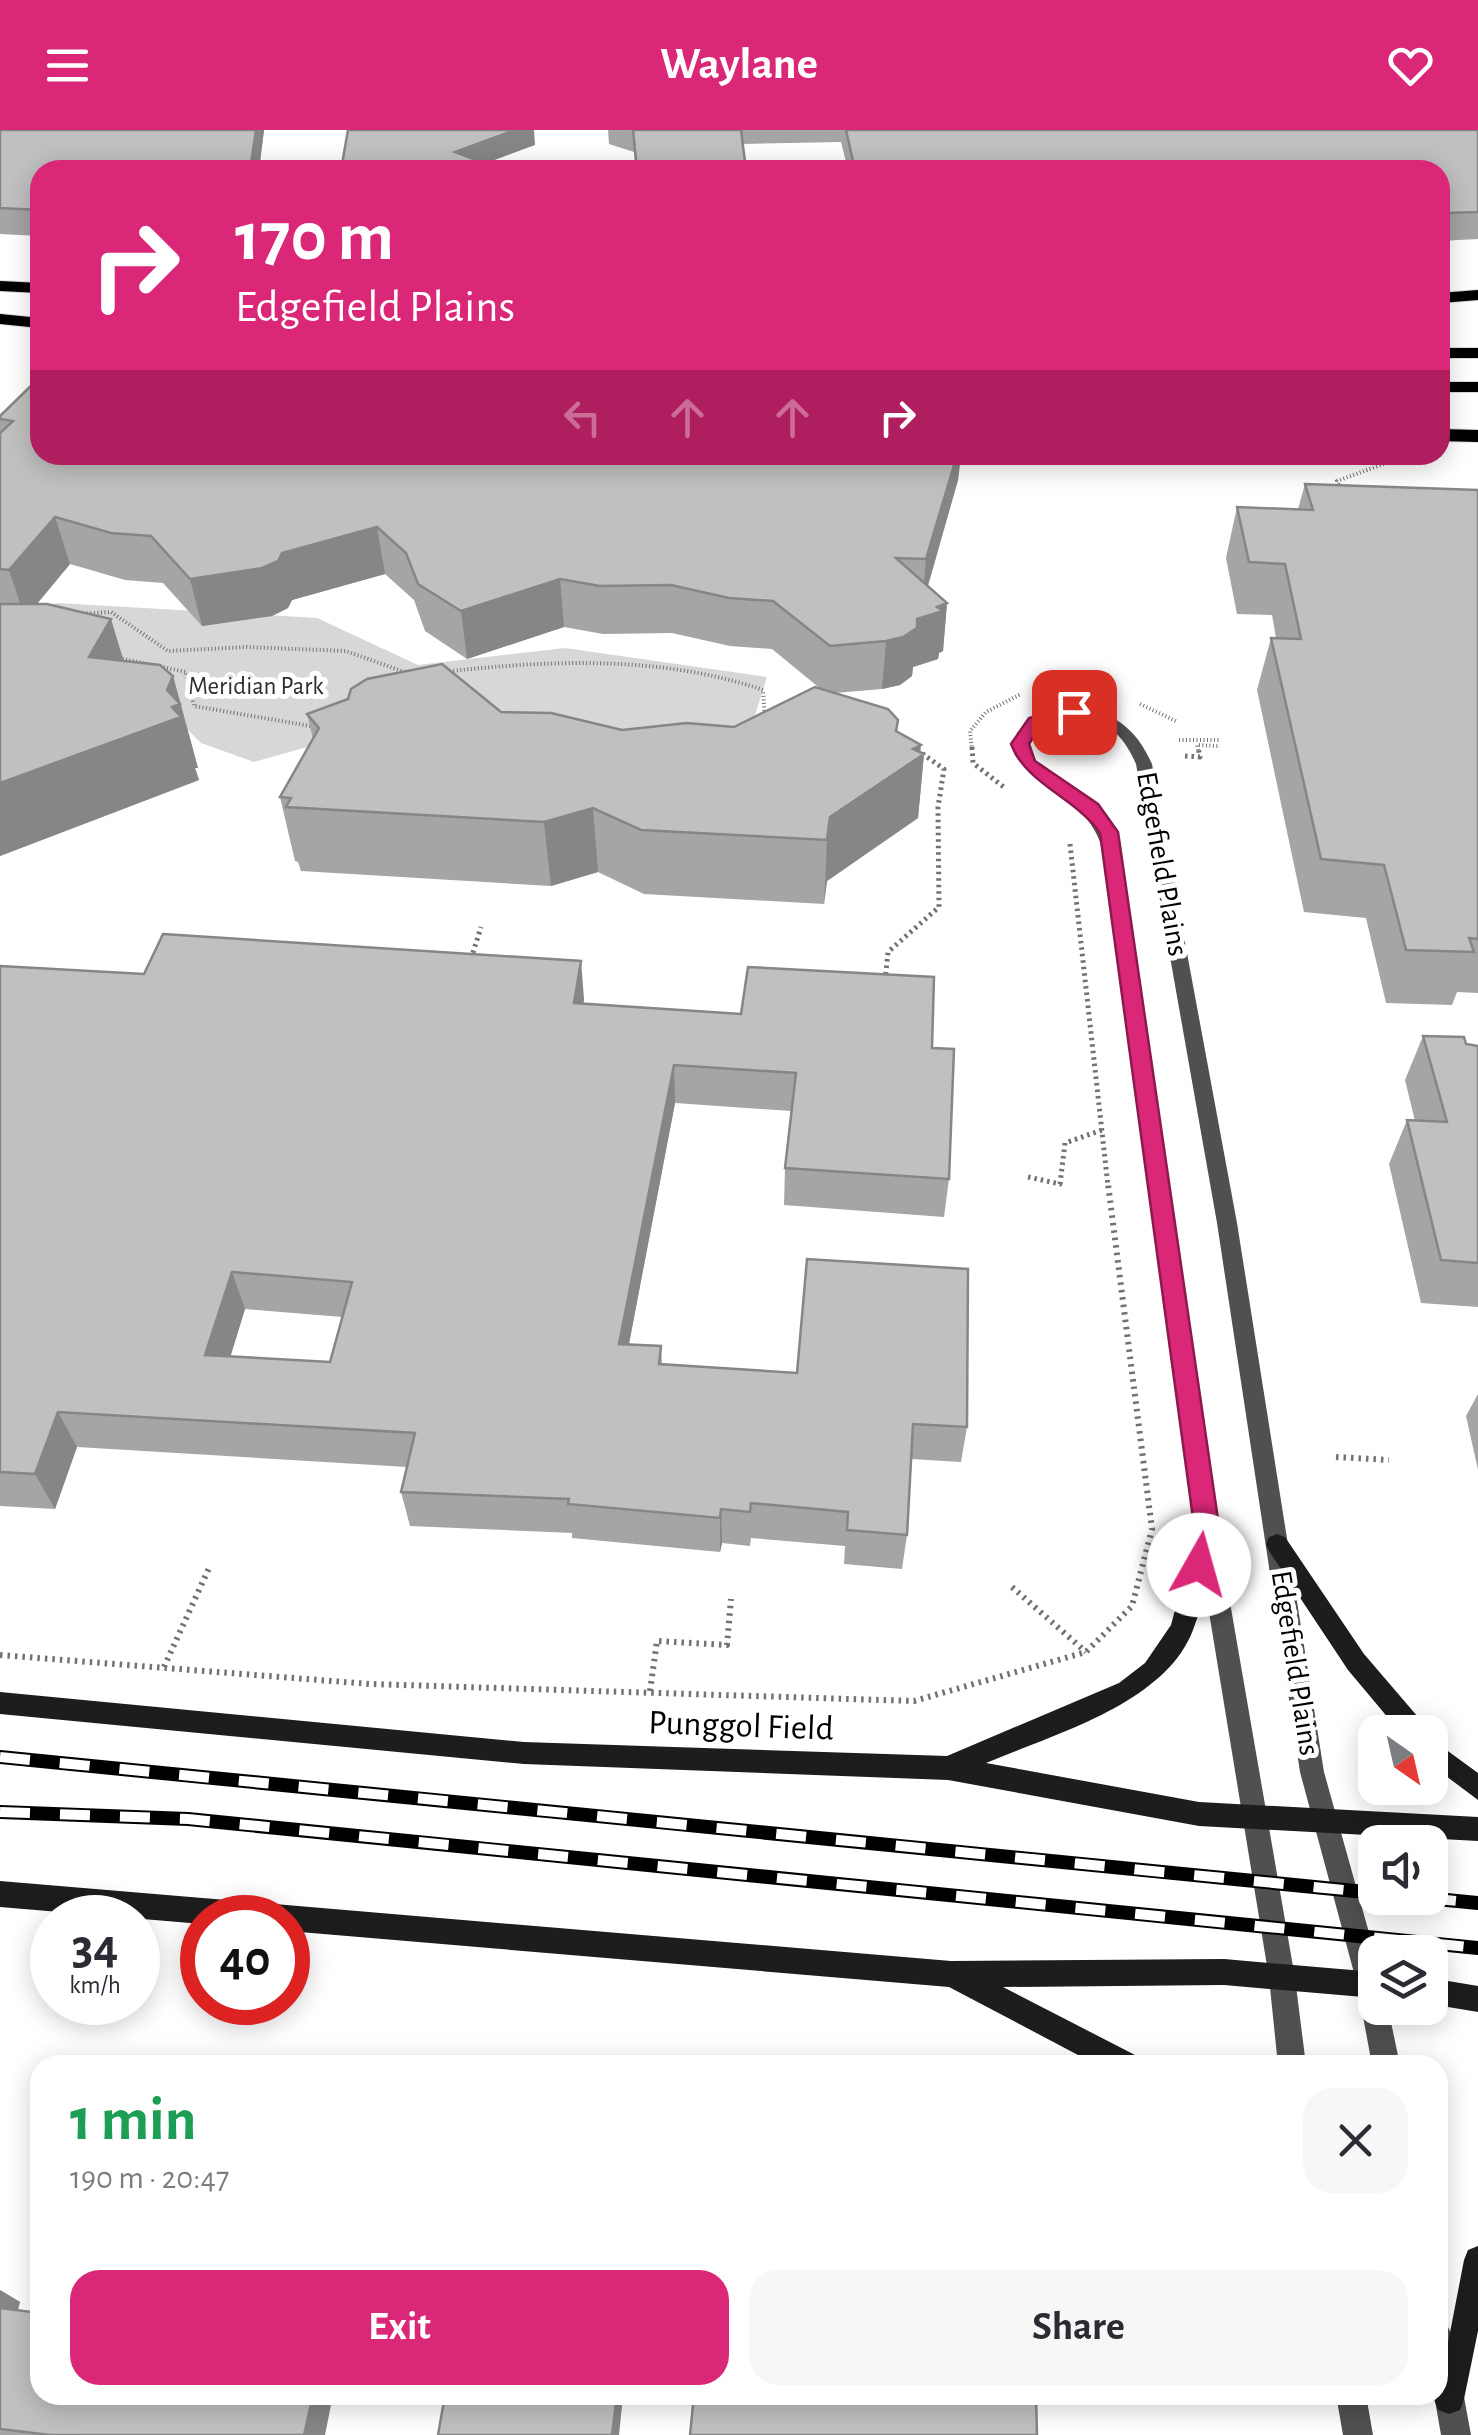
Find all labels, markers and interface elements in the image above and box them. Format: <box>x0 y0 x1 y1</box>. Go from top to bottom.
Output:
icon: menu <box>40 38 95 93</box>
icon: heart <box>1383 38 1438 93</box>
text: Waylane <box>660 42 818 87</box>
icon: right <box>70 200 200 330</box>
text: 170 m <box>235 203 394 273</box>
text: Edgefield Plains <box>235 285 515 330</box>
icon: left <box>555 390 610 445</box>
icon: ahead <box>660 390 715 445</box>
icon: ahead <box>765 390 820 445</box>
icon: right <box>870 390 925 445</box>
pin <box>1032 670 1117 755</box>
park label: Meridian Park <box>188 674 324 699</box>
icon: arrive <box>1047 685 1102 740</box>
street label: Edgefield Plains <box>1131 769 1193 959</box>
position arrow <box>1147 1513 1251 1617</box>
street label: Edgefield Plains <box>1266 1568 1324 1758</box>
street label: Punggol Field <box>648 1705 834 1747</box>
north arrow <box>1358 1715 1448 1805</box>
map controls <box>1358 1715 1448 2025</box>
button: sound <box>1358 1825 1448 1915</box>
speed limit sign: 40 <box>180 1895 310 2025</box>
text: 34 <box>72 1923 118 1973</box>
button: layers <box>1358 1935 1448 2025</box>
text: km/h <box>69 1973 121 1998</box>
button: close <box>1303 2088 1408 2193</box>
text: 1 min <box>70 2091 196 2151</box>
text: 190 m · 20:47 <box>70 2162 229 2194</box>
button: Exit <box>70 2270 729 2385</box>
button: Share <box>749 2270 1408 2385</box>

